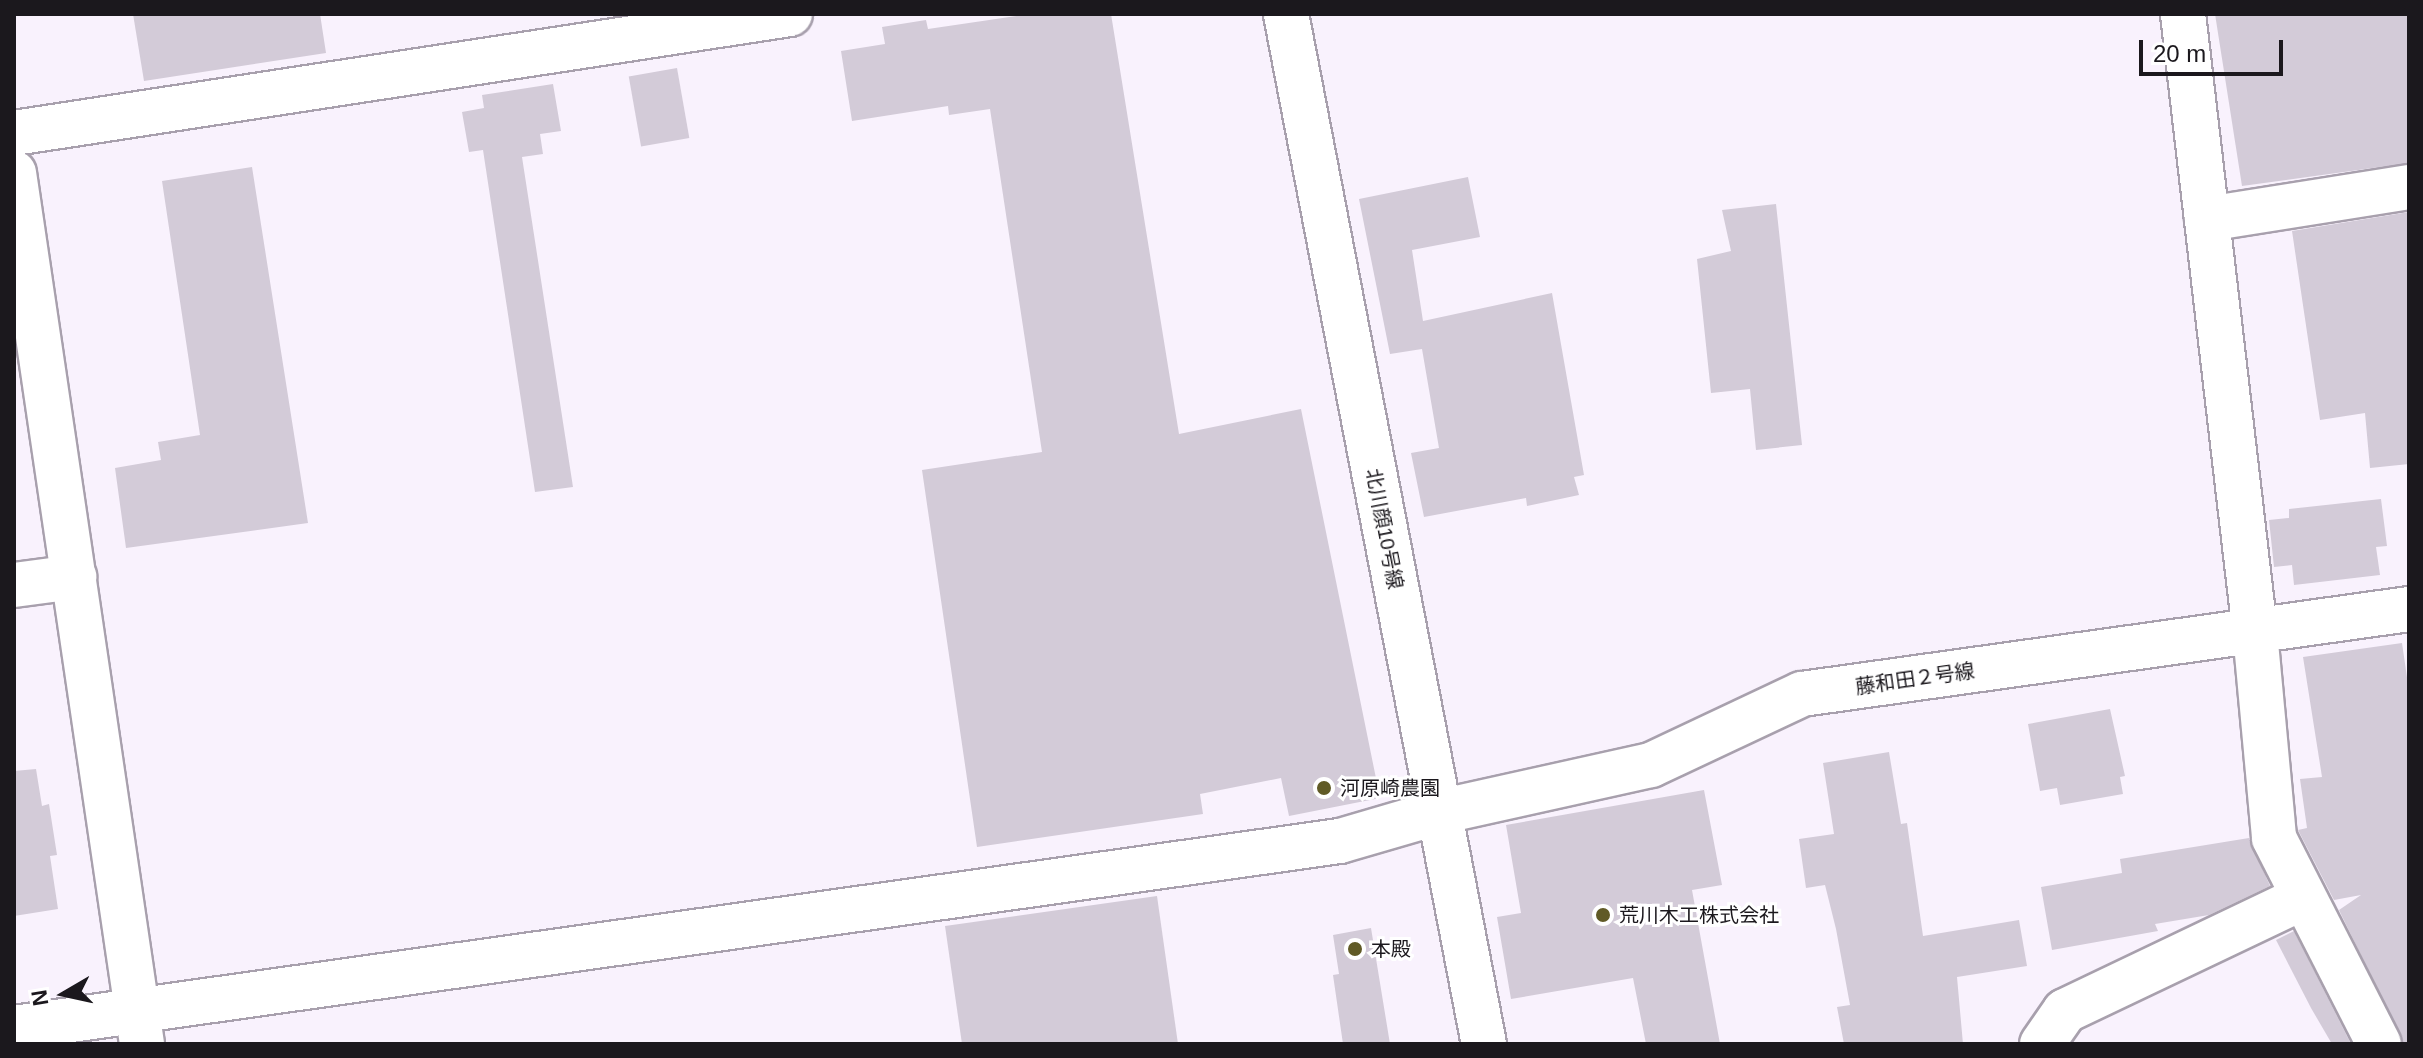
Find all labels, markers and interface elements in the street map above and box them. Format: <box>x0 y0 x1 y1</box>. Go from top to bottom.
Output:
scale bar <box>2143 24 2287 74</box>
text: 20 m <box>2153 40 2206 67</box>
street label: 北川顔10号線 <box>1361 467 1407 591</box>
street label: 藤和田２号線 <box>1854 659 1976 699</box>
place label: 河原崎農園 <box>1340 776 1440 800</box>
marker: 河原崎農園 <box>1315 779 1333 797</box>
place label: 荒川木工株式会社 <box>1619 903 1779 927</box>
marker: 荒川木工株式会社 <box>1594 906 1612 924</box>
place label: 本殿 <box>1371 937 1411 961</box>
marker: 本殿 <box>1346 940 1364 958</box>
north arrow <box>24 954 104 1034</box>
text: N <box>26 988 53 1008</box>

